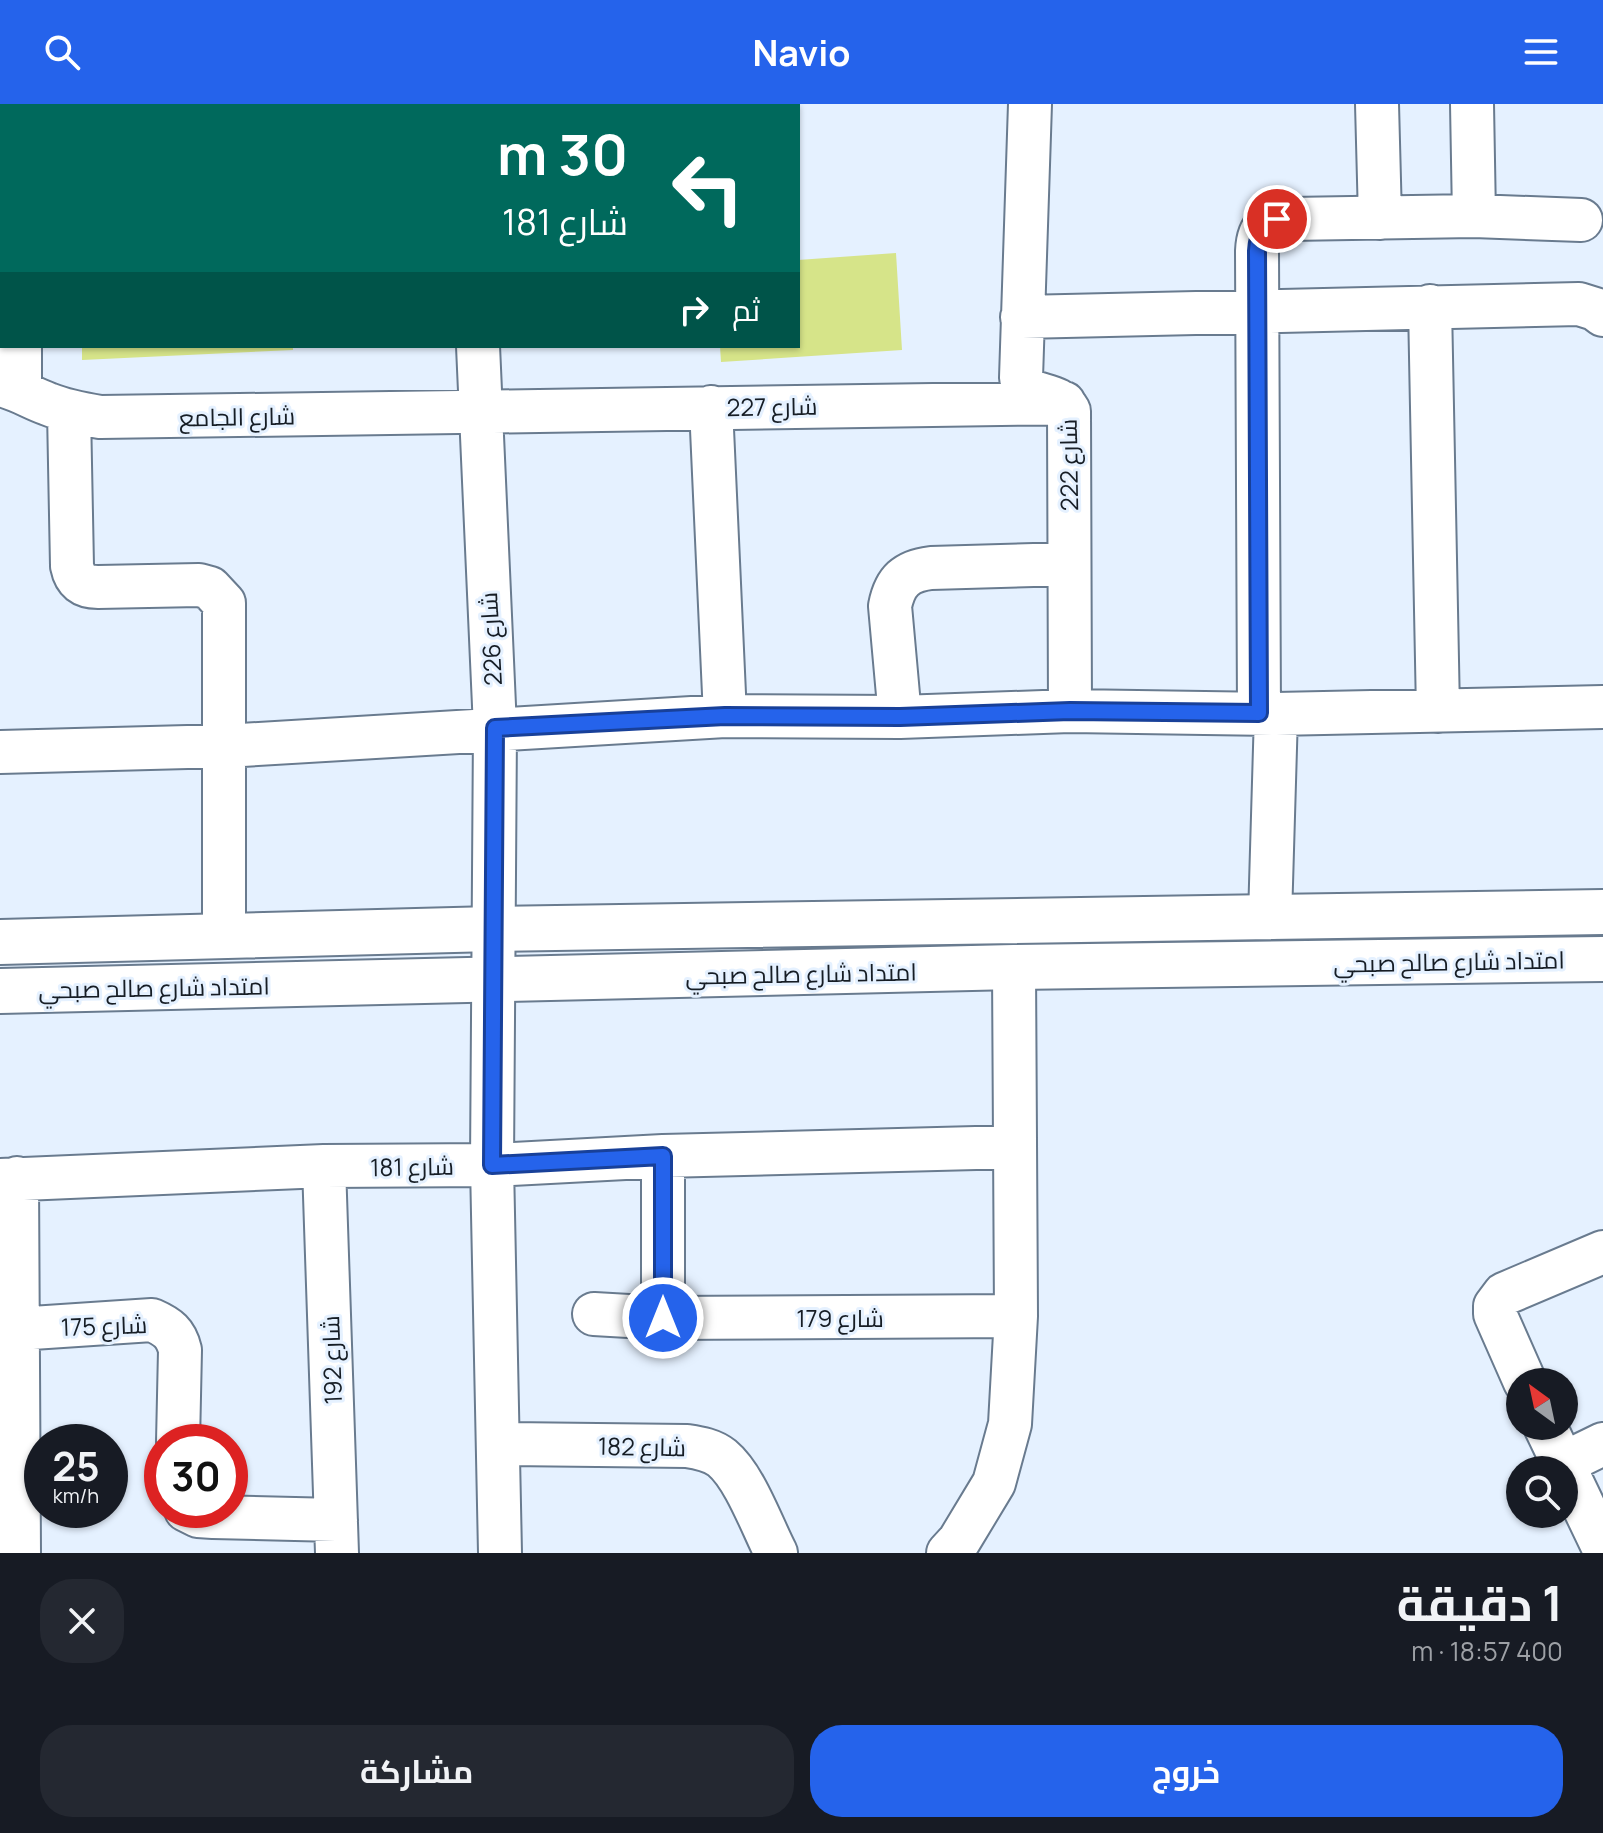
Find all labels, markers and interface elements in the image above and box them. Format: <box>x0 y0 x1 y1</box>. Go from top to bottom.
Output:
text: Navio <box>752 28 851 77</box>
icon: search <box>40 30 84 74</box>
icon: menu <box>1519 30 1563 74</box>
text: 30 m <box>497 115 628 192</box>
icon: left <box>656 136 760 240</box>
pin <box>1243 185 1311 253</box>
text: شارع 181 <box>502 197 628 246</box>
icon: arrive <box>1255 197 1299 241</box>
icon: right <box>672 288 716 332</box>
text: ثم <box>732 289 760 330</box>
street label: شارع 227 <box>726 389 818 424</box>
street label: شارع الجامع <box>178 398 296 435</box>
street label: شارع 222 <box>1051 419 1086 511</box>
street label: شارع 226 <box>471 591 510 687</box>
street label: امتداد شارع صالح صبحي <box>1333 942 1565 984</box>
street label: امتداد شارع صالح صبحي <box>685 954 917 996</box>
street label: امتداد شارع صالح صبحي <box>38 968 270 1010</box>
street label: شارع 181 <box>370 1149 454 1184</box>
position arrow <box>621 1276 705 1360</box>
street label: شارع 179 <box>796 1301 884 1335</box>
street label: شارع 175 <box>60 1307 148 1344</box>
street label: شارع 192 <box>313 1315 350 1405</box>
north arrow <box>1506 1368 1578 1440</box>
map controls <box>1506 1368 1578 1528</box>
speed limit sign: 30 <box>144 1424 248 1528</box>
street label: شارع 182 <box>598 1429 686 1464</box>
text: 25 <box>52 1438 100 1493</box>
button: search <box>1506 1456 1578 1528</box>
text: km/h <box>53 1482 99 1509</box>
text: 1 دقيقة <box>1397 1570 1563 1635</box>
button: close <box>40 1579 124 1663</box>
text: 400 m · 18:57 <box>1411 1633 1563 1669</box>
button: مشاركة <box>40 1725 794 1817</box>
button: خروج <box>810 1725 1563 1817</box>

